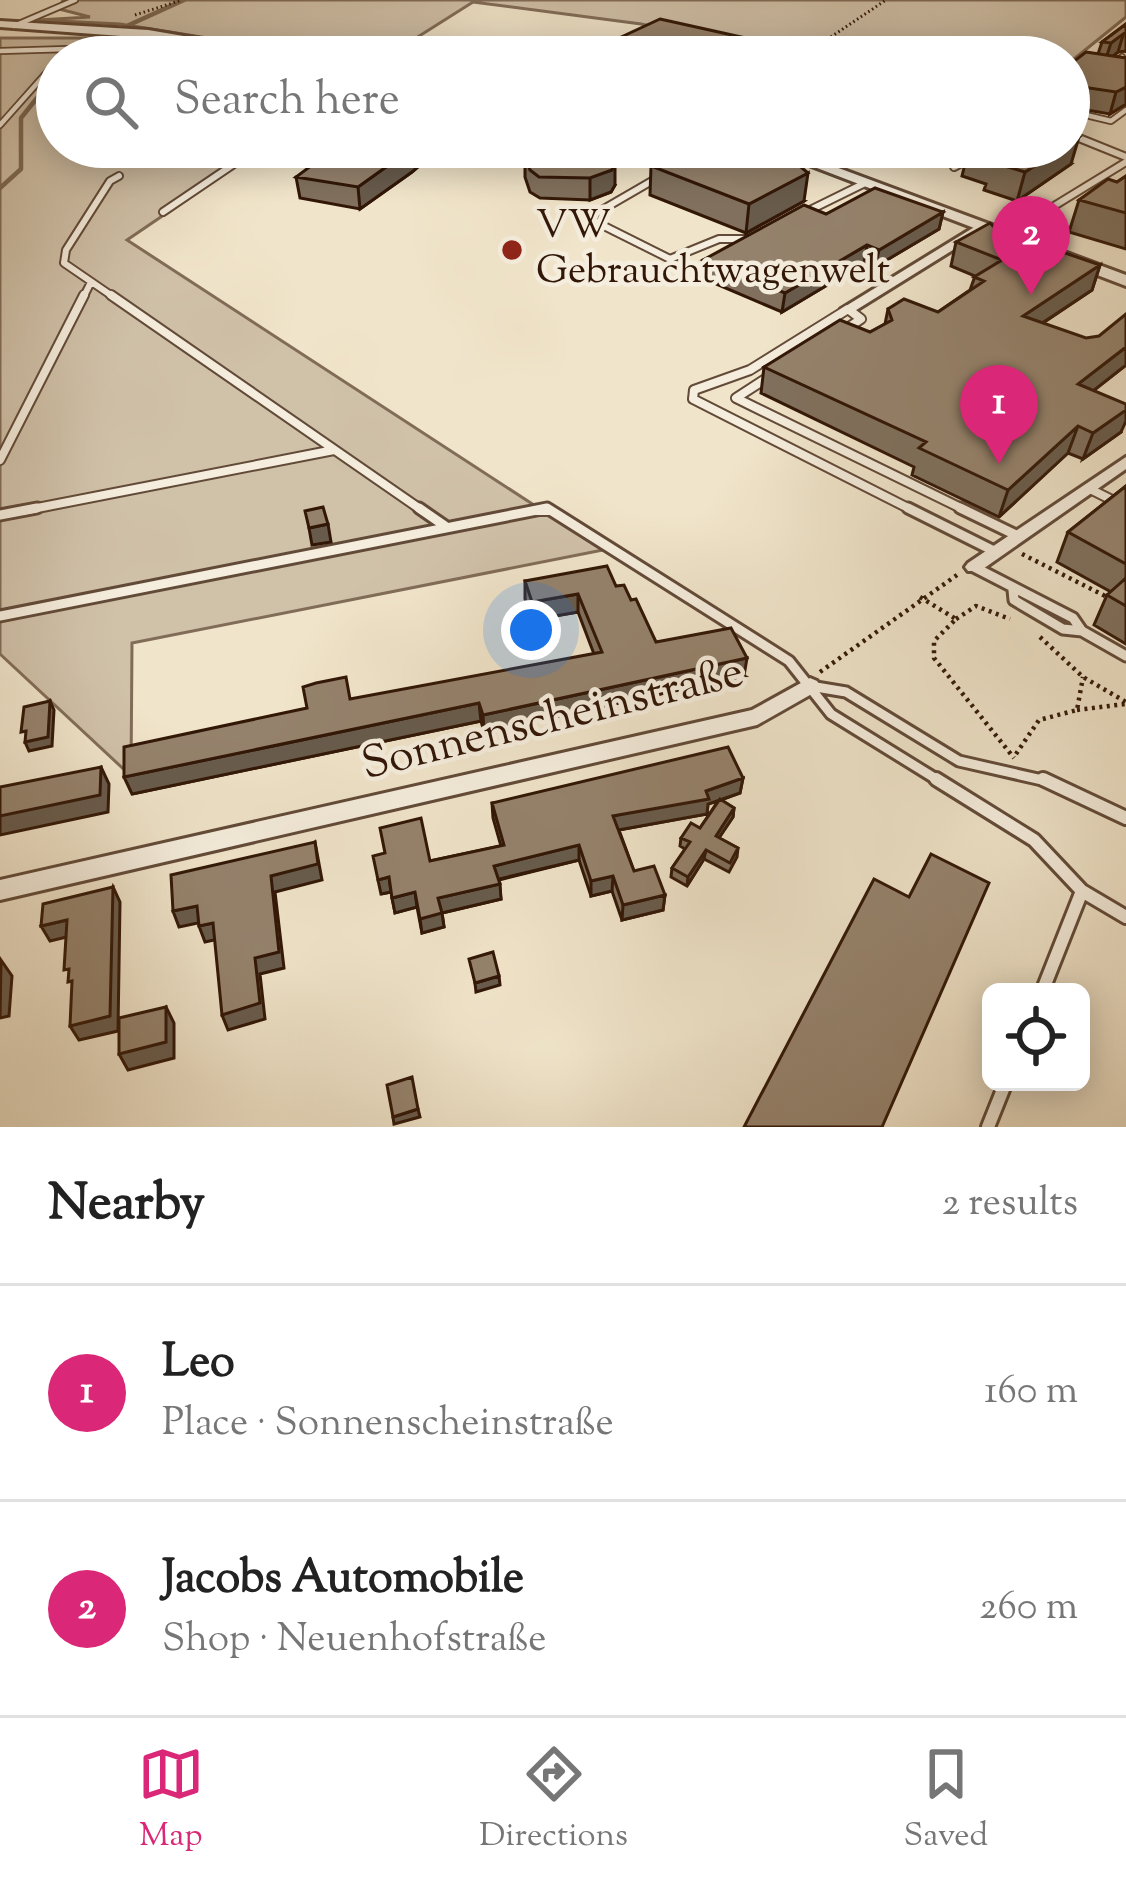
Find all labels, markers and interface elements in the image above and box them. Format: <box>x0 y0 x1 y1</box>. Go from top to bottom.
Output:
search box <box>36 36 1090 168</box>
icon: search <box>78 69 144 135</box>
text: Search here <box>174 70 400 135</box>
pin: 2 <box>992 196 1070 295</box>
place label: VW Gebrauchtwagenwelt <box>536 200 890 301</box>
marker: VW Gebrauchtwagenwelt <box>499 237 525 263</box>
pin: 1 <box>960 365 1038 464</box>
your location <box>501 600 561 660</box>
street label: Sonnenscheinstraße <box>355 642 751 800</box>
map controls <box>982 983 1090 1091</box>
button: locate <box>982 983 1090 1091</box>
text: Nearby <box>48 1169 205 1242</box>
text: 2 results <box>942 1177 1078 1233</box>
text: Leo <box>162 1332 235 1397</box>
text: 1 <box>80 1365 94 1421</box>
text: 160 m <box>984 1365 1078 1421</box>
text: Place · Sonnenscheinstraße <box>162 1397 614 1453</box>
text: Jacobs Automobile <box>162 1548 524 1613</box>
text: 2 <box>78 1581 96 1637</box>
text: 260 m <box>979 1581 1078 1637</box>
text: Shop · Neuenhofstraße <box>162 1613 547 1669</box>
tab: Map <box>138 1741 204 1861</box>
tab: Directions <box>479 1741 628 1861</box>
tab: Saved <box>904 1741 988 1861</box>

